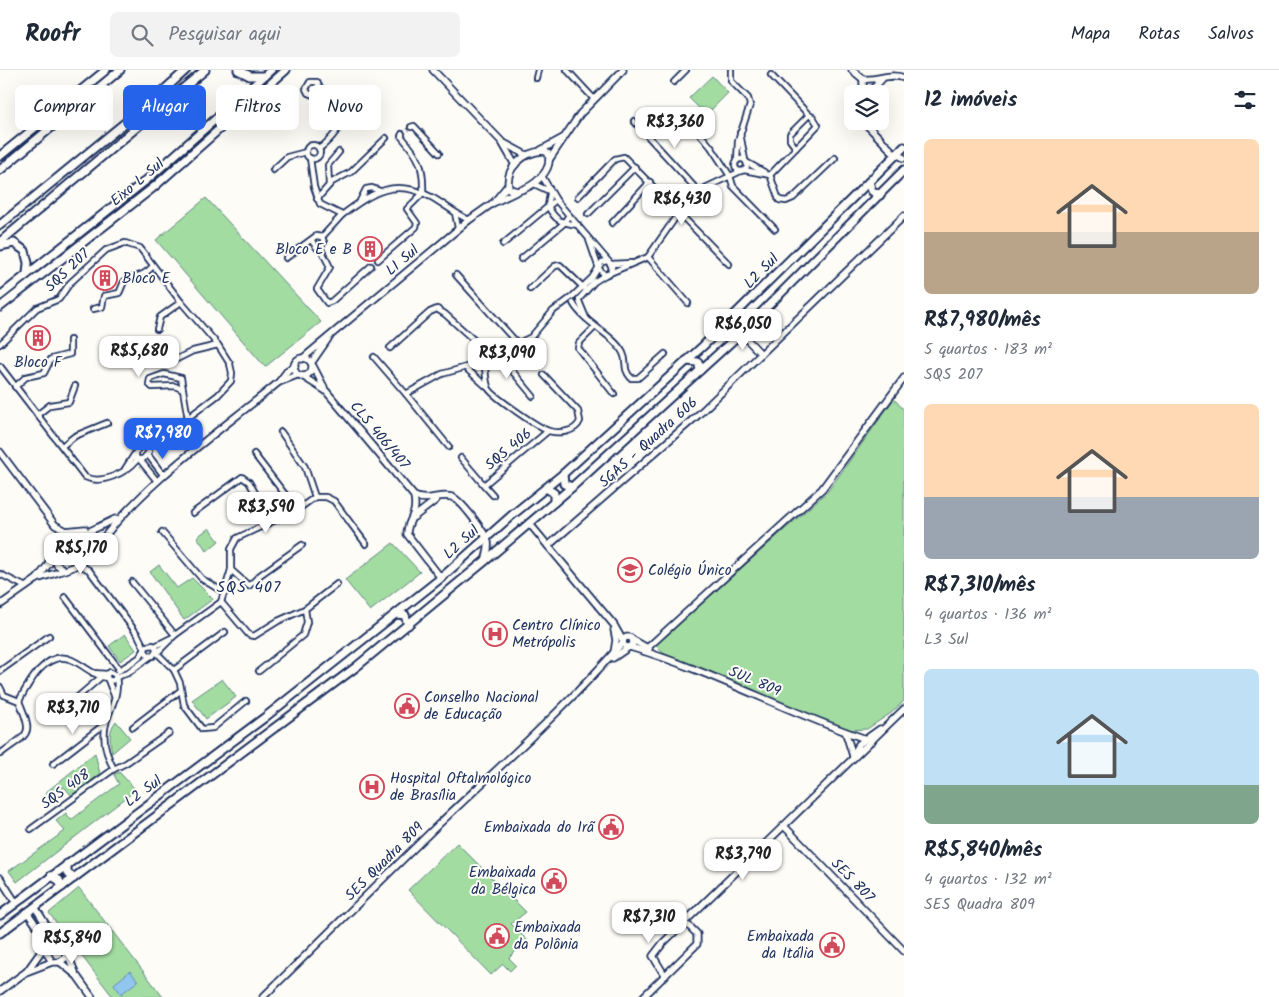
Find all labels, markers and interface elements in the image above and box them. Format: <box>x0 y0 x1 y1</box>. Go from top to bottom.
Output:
search box <box>110 12 460 57</box>
text: Roofr <box>25 15 80 54</box>
text: Pesquisar aqui <box>168 20 281 50</box>
text: Mapa <box>1071 20 1110 49</box>
text: Rotas <box>1138 20 1180 49</box>
text: Salvos <box>1208 20 1254 49</box>
icon: search <box>128 21 156 49</box>
text: 12 imóveis <box>924 84 1017 117</box>
chip: Comprar <box>15 85 113 130</box>
chip: Alugar <box>123 85 206 130</box>
chip: Filtros <box>216 85 299 130</box>
chip: Novo <box>309 85 381 130</box>
map controls <box>844 85 889 130</box>
button: layers <box>844 85 889 130</box>
icon: filters <box>1231 86 1259 114</box>
pin: R$3,360 <box>629 106 721 149</box>
text: R$3,360 <box>646 110 704 135</box>
street label: Eixo L Sul <box>105 153 170 213</box>
icon: home <box>1047 171 1137 261</box>
pin: R$6,430 <box>636 184 728 226</box>
text: R$6,430 <box>653 187 711 212</box>
building icon: Bloco E e B <box>357 236 383 262</box>
place label: Bloco E e B <box>275 238 352 262</box>
street label: L1 Sul <box>380 239 425 282</box>
street label: SQS 207 <box>40 242 96 298</box>
street label: L2 Sul <box>738 248 785 295</box>
building icon: Bloco E <box>92 265 118 291</box>
place label: Bloco E <box>122 267 172 291</box>
text: R$7,980/mês <box>924 304 1041 337</box>
pin: R$6,050 <box>697 308 789 351</box>
text: R$6,050 <box>715 312 771 337</box>
building icon: Bloco F <box>25 325 51 351</box>
pin: R$5,680 <box>93 336 185 378</box>
text: 5 quartos · 183 m² <box>924 337 1052 362</box>
pin: R$3,090 <box>461 338 553 380</box>
text: R$5,680 <box>110 339 168 364</box>
text: R$3,090 <box>479 341 535 366</box>
place label: Bloco F <box>14 351 63 375</box>
text: SQS 207 <box>924 362 982 387</box>
street label: SGAS - Quadra 606 <box>594 391 704 494</box>
street label: CLS 406/407 <box>343 396 416 476</box>
pin: R$7,980 <box>117 418 209 460</box>
text: R$7,980 <box>135 421 191 446</box>
street label: SQS 406 <box>480 423 538 477</box>
icon: home <box>1047 436 1137 526</box>
pin: R$3,590 <box>220 492 312 534</box>
text: R$3,590 <box>238 495 294 520</box>
street label: L2 Sul <box>438 520 485 566</box>
pin: R$5,170 <box>35 532 127 575</box>
text: R$5,170 <box>55 536 107 561</box>
school or university icon: Colégio Único <box>617 557 643 583</box>
place label: Colégio Único <box>648 559 732 583</box>
text: R$7,310/mês <box>924 569 1036 602</box>
district label: SQS 407 <box>217 575 281 600</box>
text: 4 quartos · 136 m² <box>924 602 1051 627</box>
place label: Centro Clínico Metrópolis <box>512 614 601 655</box>
hospital icon: Centro Clínico Metrópolis <box>482 621 508 647</box>
text: L3 Sul <box>924 627 968 652</box>
street label: SUL 809 <box>725 660 785 704</box>
place label: Conselho Nacional de Educação <box>424 686 539 727</box>
pin: R$3,710 <box>27 692 119 735</box>
public building icon: Conselho Nacional de Educação <box>394 693 420 719</box>
text: R$3,710 <box>47 696 99 721</box>
icon: home <box>1047 701 1137 791</box>
street label: SQS 408 <box>36 763 96 816</box>
place label: Hospital Oftalmológico de Brasília <box>390 767 531 808</box>
street label: L2 Sul <box>120 770 168 814</box>
hospital icon: Hospital Oftalmológico de Brasília <box>359 774 385 800</box>
public building icon: Embaixada do Irã <box>598 814 624 840</box>
street label: SES Quadra 809 <box>339 816 430 907</box>
place label: Embaixada do Irã <box>484 816 596 840</box>
text: R$5,840/mês <box>924 834 1042 867</box>
pin: R$3,790 <box>697 838 789 881</box>
text: R$3,790 <box>715 842 771 867</box>
street label: SES 807 <box>825 853 880 909</box>
place label: Embaixada da Bélgica <box>469 861 536 902</box>
text: 4 quartos · 132 m² <box>924 867 1052 892</box>
public building icon: Embaixada da Bélgica <box>541 868 567 894</box>
text: SES Quadra 809 <box>924 892 1035 917</box>
pin: R$7,310 <box>603 902 695 944</box>
text: R$7,310 <box>623 905 675 930</box>
place label: Embaixada da Polônia <box>514 916 581 957</box>
pin: R$5,840 <box>26 922 118 965</box>
public building icon: Embaixada da Polônia <box>484 923 510 949</box>
place label: Embaixada da Itália <box>747 925 814 966</box>
text: R$5,840 <box>43 926 101 951</box>
public building icon: Embaixada da Itália <box>819 932 845 958</box>

